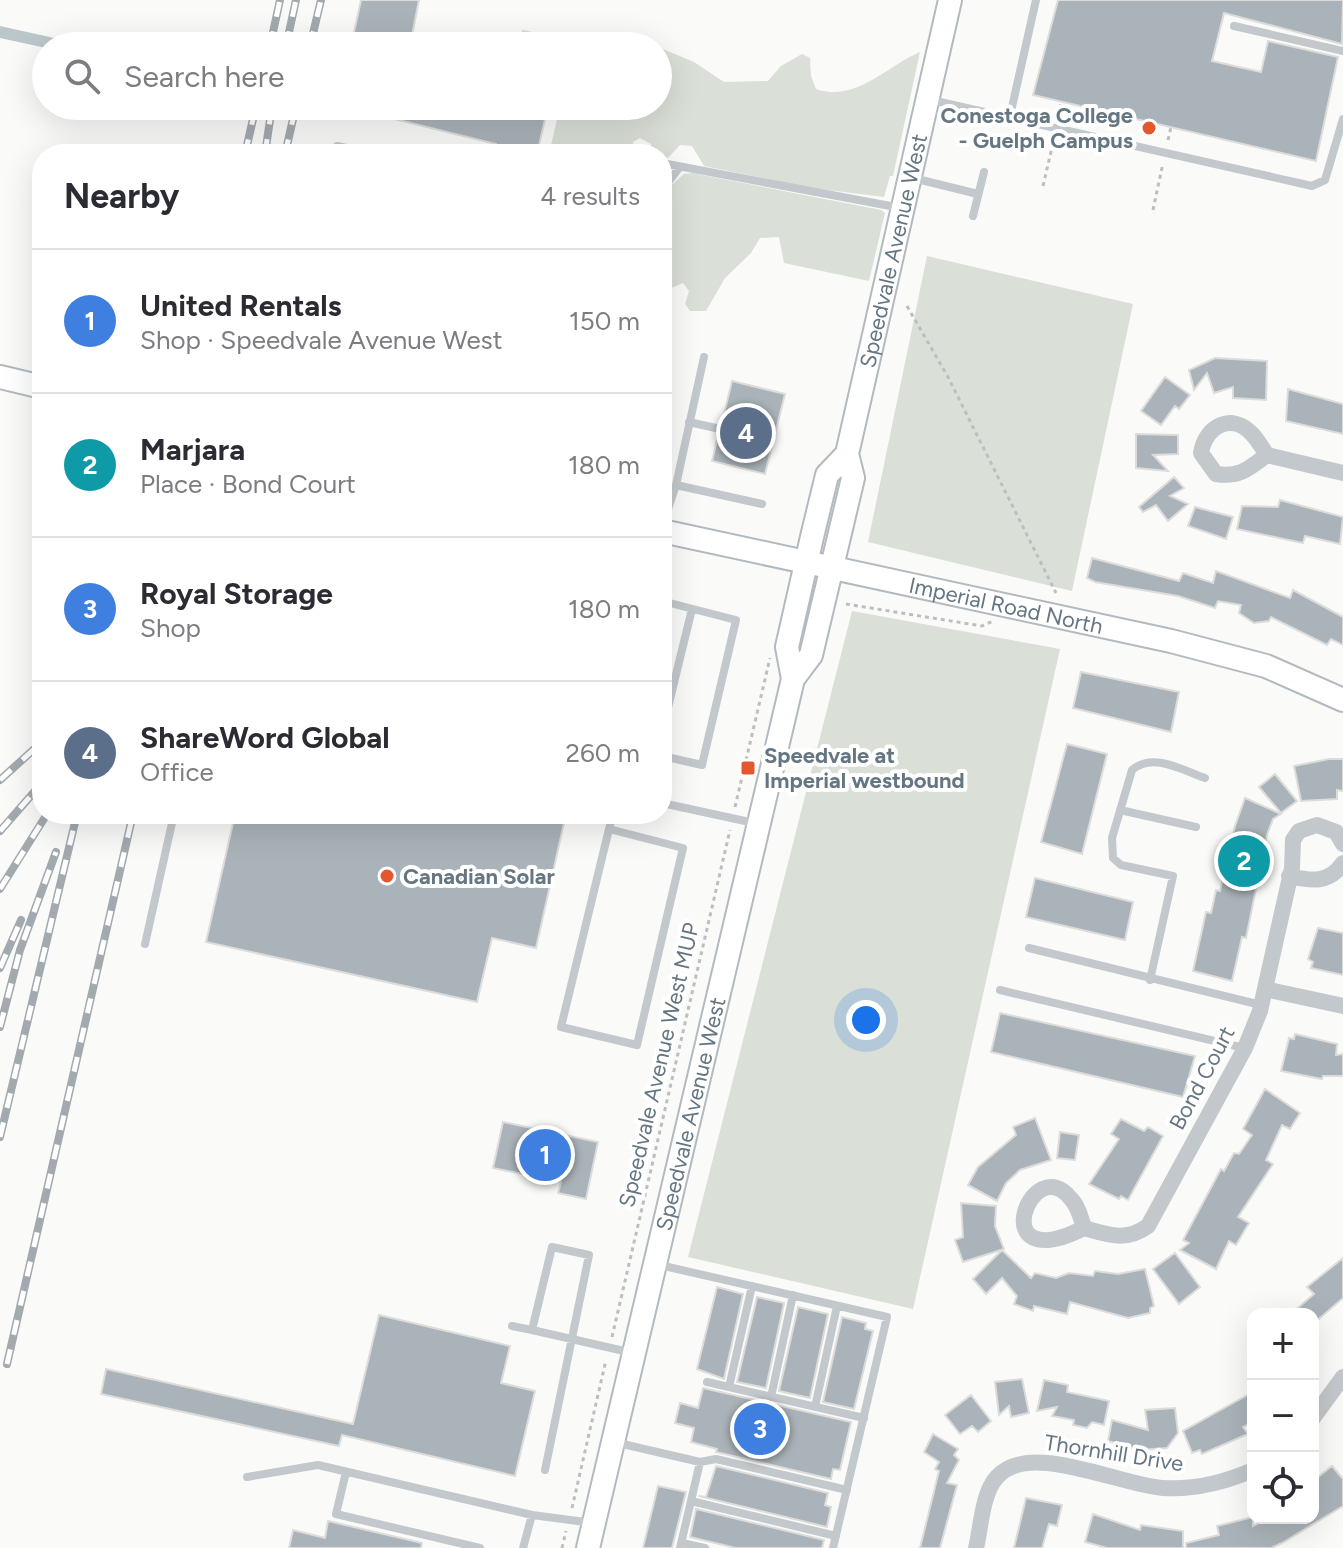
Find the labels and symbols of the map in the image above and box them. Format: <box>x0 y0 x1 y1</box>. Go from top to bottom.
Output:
place label: Conestoga College - Guelph Campus <box>941 102 1133 154</box>
marker: Conestoga College - Guelph Campus <box>1140 119 1158 137</box>
street label: Speedvale Avenue West <box>854 131 933 370</box>
pin: 4 <box>720 403 772 463</box>
street label: Imperial Road North <box>907 571 1106 639</box>
place label: Speedvale at Imperial westbound <box>764 742 965 794</box>
marker: Speedvale at Imperial westbound <box>739 759 757 777</box>
pin: 2 <box>1218 831 1270 891</box>
place label: Canadian Solar <box>403 863 555 890</box>
marker: Canadian Solar <box>378 867 396 885</box>
street label: Speedvale Avenue West MUP <box>613 920 705 1210</box>
street label: Speedvale Avenue West <box>650 995 730 1233</box>
your location <box>846 1000 886 1040</box>
street label: Bond Court <box>1163 1022 1241 1134</box>
pin: 1 <box>519 1125 571 1185</box>
pin: 3 <box>734 1399 786 1459</box>
street label: Thornhill Drive <box>1043 1429 1185 1477</box>

